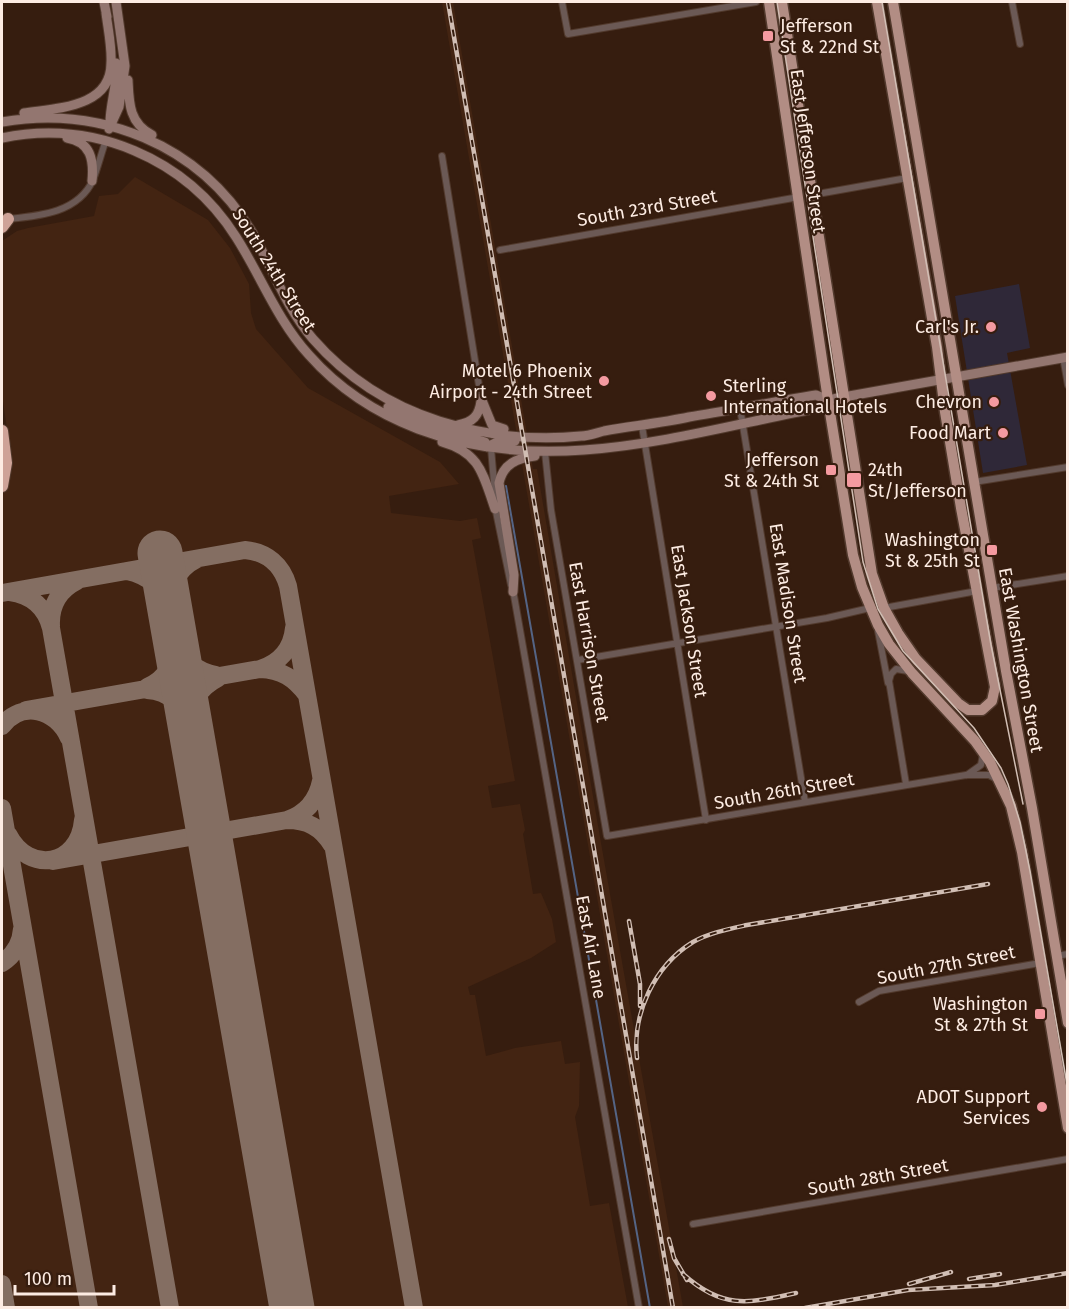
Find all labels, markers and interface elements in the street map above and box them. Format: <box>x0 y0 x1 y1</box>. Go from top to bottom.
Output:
place label: Jefferson St & 22nd St <box>780 15 880 58</box>
marker: Jefferson St & 22nd St <box>761 29 775 43</box>
street label: East Jefferson Street <box>786 68 830 235</box>
street label: South 23rd Street <box>576 185 719 231</box>
street label: South 24th Street <box>227 204 321 336</box>
place label: Carl's Jr. <box>915 316 979 338</box>
marker: Carl's Jr. <box>984 320 998 334</box>
place label: Motel 6 Phoenix Airport - 24th Street <box>430 360 592 403</box>
marker: Motel 6 Phoenix Airport - 24th Street <box>597 374 611 388</box>
place label: Sterling International Hotels <box>723 375 887 418</box>
marker: Sterling International Hotels <box>704 389 718 403</box>
place label: Chevron <box>915 391 982 413</box>
marker: Chevron <box>987 395 1001 409</box>
place label: Food Mart <box>909 422 991 444</box>
marker: Food Mart <box>996 426 1010 440</box>
place label: Jefferson St & 24th St <box>724 449 820 492</box>
place label: 24th St/Jefferson <box>868 459 967 502</box>
marker: Jefferson St & 24th St <box>824 463 838 477</box>
marker: 24th St/Jefferson <box>845 471 863 489</box>
street label: East Madison Street <box>765 522 812 685</box>
place label: Washington St & 25th St <box>885 529 980 572</box>
street label: East Jackson Street <box>666 543 712 700</box>
marker: Washington St & 25th St <box>985 543 999 557</box>
street label: East Harrison Street <box>564 560 614 725</box>
street label: East Washington Street <box>994 566 1048 755</box>
street label: South 26th Street <box>712 768 856 814</box>
street label: East Air Lane <box>571 894 611 1000</box>
street label: South 27th Street <box>875 941 1017 989</box>
place label: Washington St & 27th St <box>933 993 1028 1036</box>
marker: Washington St & 27th St <box>1033 1007 1047 1021</box>
place label: ADOT Support Services <box>917 1086 1030 1129</box>
marker: ADOT Support Services <box>1035 1100 1049 1114</box>
street label: South 28th Street <box>806 1154 950 1200</box>
scale bar <box>15 1258 114 1296</box>
text: 100 m <box>24 1268 72 1290</box>

